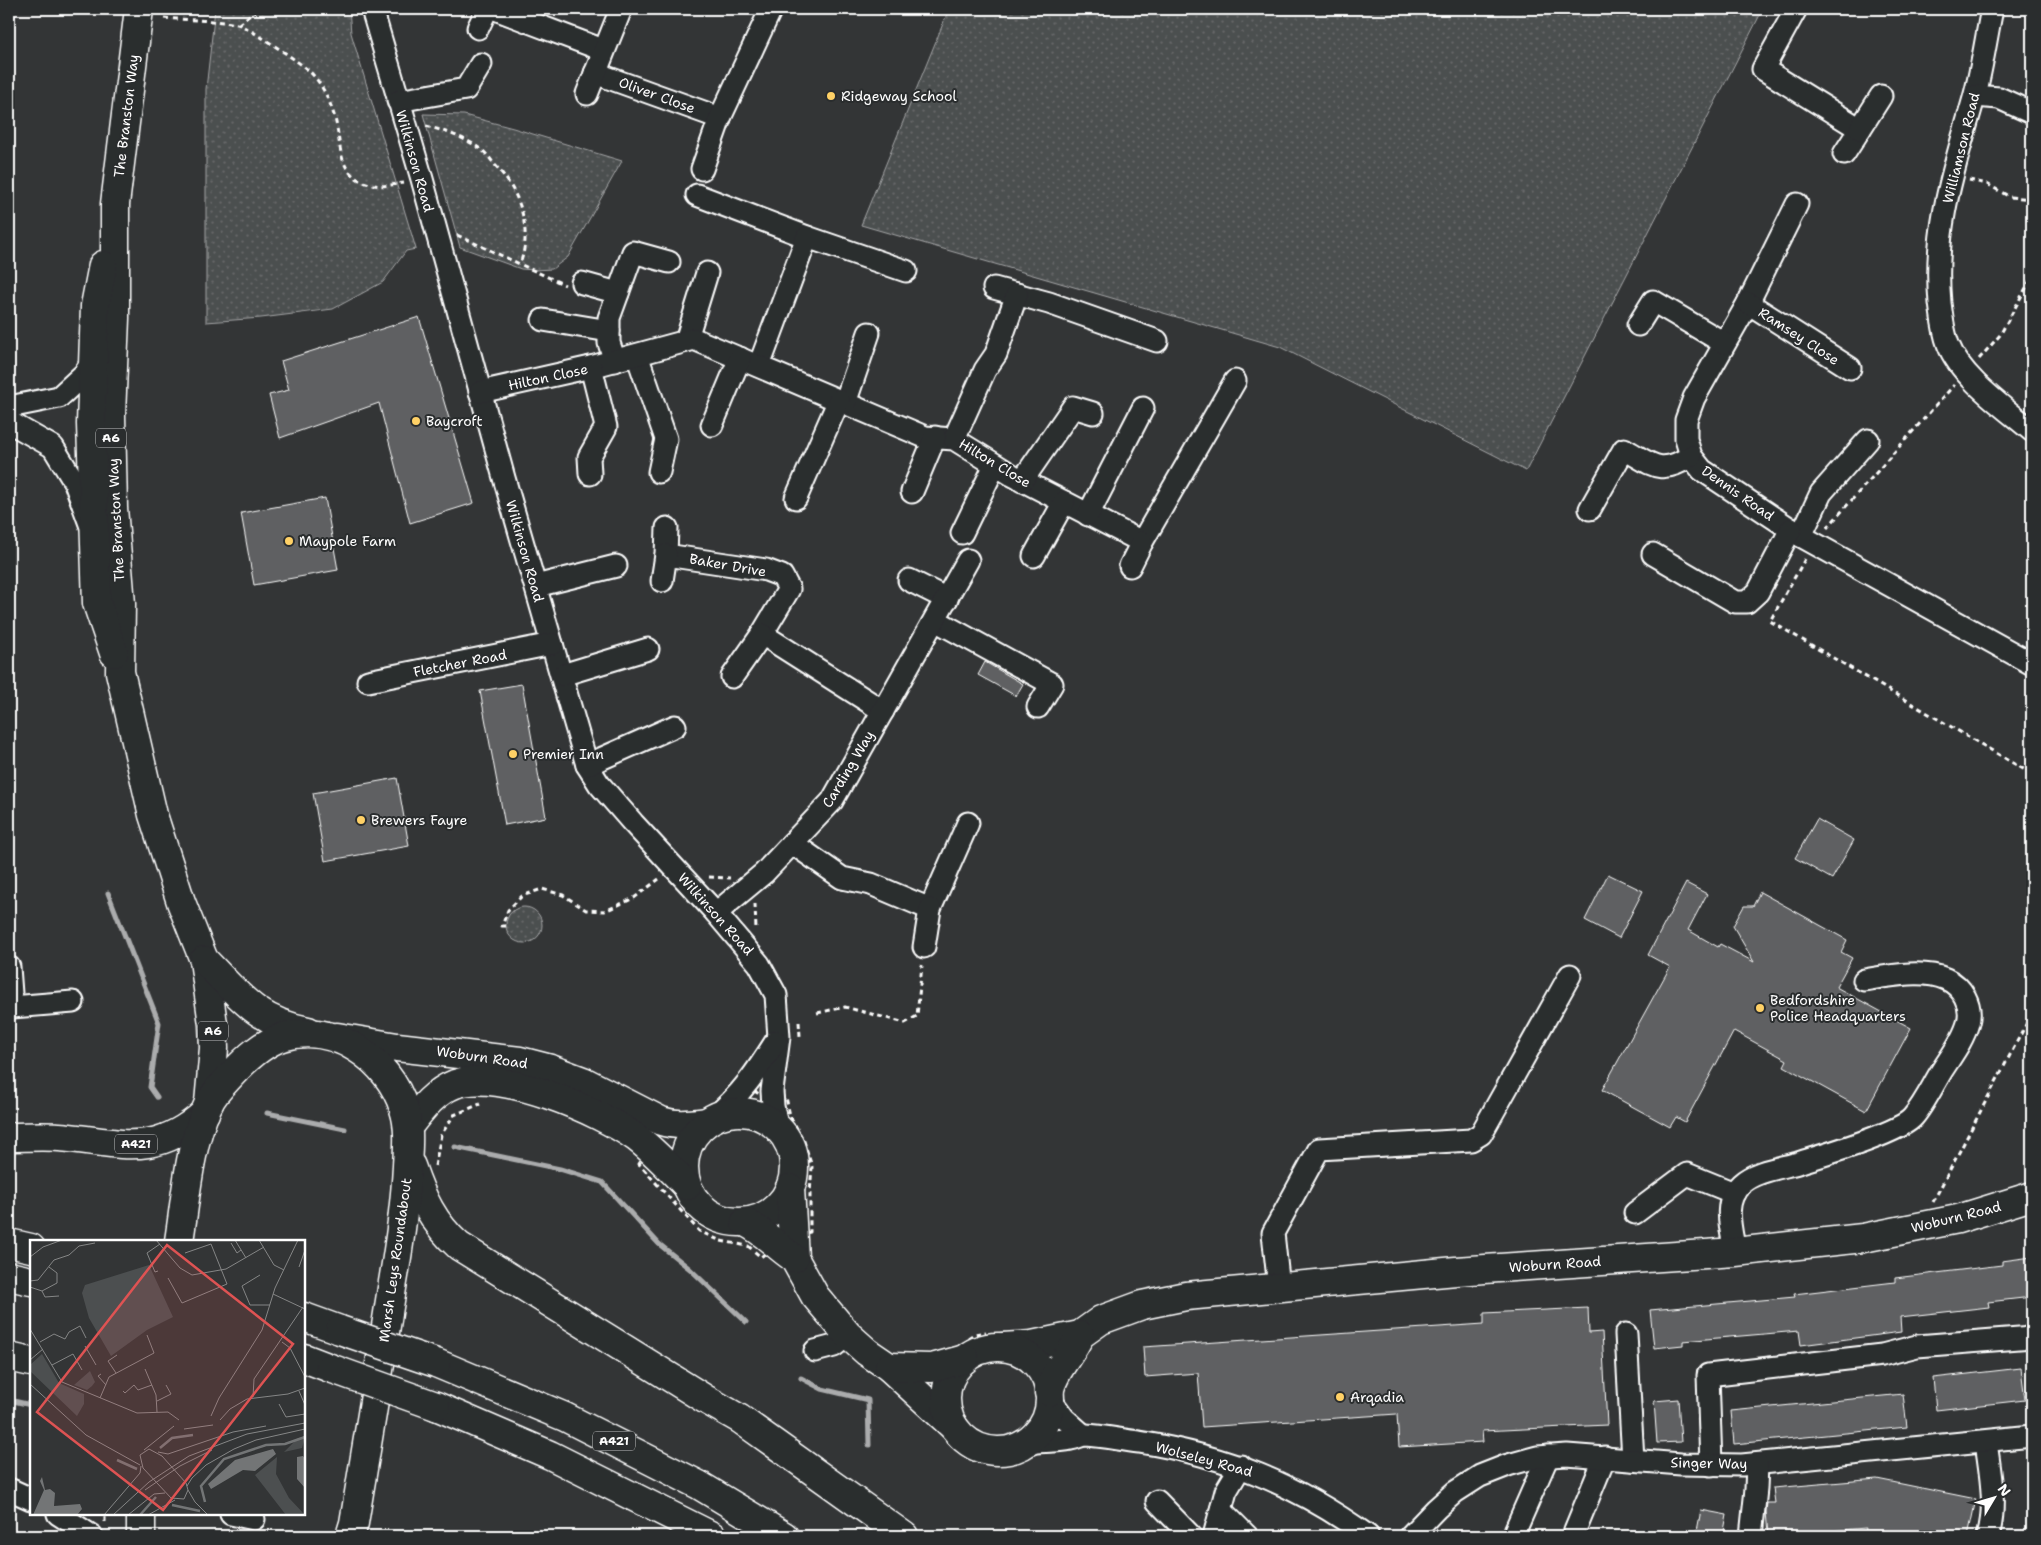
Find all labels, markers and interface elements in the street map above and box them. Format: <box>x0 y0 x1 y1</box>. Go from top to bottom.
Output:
street label: The Branston Way <box>110 53 142 179</box>
street label: Oliver Close <box>616 73 698 117</box>
place label: Ridgeway School <box>841 87 957 105</box>
marker: Ridgeway School <box>825 90 837 102</box>
street label: Williamson Road <box>1939 91 1984 205</box>
street label: Wilkinson Road <box>392 108 438 214</box>
street label: Ramsey Close <box>1755 303 1843 369</box>
street label: Hilton Close <box>507 360 590 394</box>
place label: Baycroft <box>426 412 483 430</box>
marker: Baycroft <box>410 415 422 427</box>
road number: A6 <box>96 428 126 448</box>
street label: Hilton Close <box>956 434 1034 492</box>
street label: The Branston Way <box>104 458 128 582</box>
street label: Dennis Road <box>1698 461 1778 525</box>
street label: Wilkinson Road <box>502 498 548 604</box>
place label: Maypole Farm <box>299 532 396 550</box>
marker: Maypole Farm <box>283 535 295 547</box>
street label: Baker Drive <box>688 549 768 581</box>
street label: Fletcher Road <box>412 645 508 681</box>
street label: Carding Way <box>818 727 878 811</box>
place label: Premier Inn <box>523 745 604 763</box>
marker: Premier Inn <box>507 748 519 760</box>
place label: Brewers Fayre <box>371 811 467 829</box>
marker: Brewers Fayre <box>355 814 367 826</box>
street label: Wilkinson Road <box>674 869 758 959</box>
place label: Bedfordshire Police Headquarters <box>1770 991 1906 1025</box>
marker: Bedfordshire Police Headquarters <box>1754 1002 1766 1014</box>
road number: A6 <box>198 1021 228 1040</box>
street label: Woburn Road <box>435 1042 529 1072</box>
road number: A421 <box>115 1134 157 1154</box>
street label: Marsh Leys Roundabout <box>375 1177 415 1343</box>
street label: Woburn Road <box>1909 1197 2003 1237</box>
inset map <box>30 1240 305 1515</box>
street label: Woburn Road <box>1508 1252 1602 1276</box>
place label: Arqadia <box>1350 1388 1404 1406</box>
marker: Arqadia <box>1334 1391 1346 1403</box>
road number: A421 <box>593 1432 635 1450</box>
street label: Wolseley Road <box>1153 1437 1255 1481</box>
street label: Singer Way <box>1670 1453 1748 1473</box>
north arrow <box>1968 1472 2018 1522</box>
text: N <box>1994 1480 2015 1500</box>

